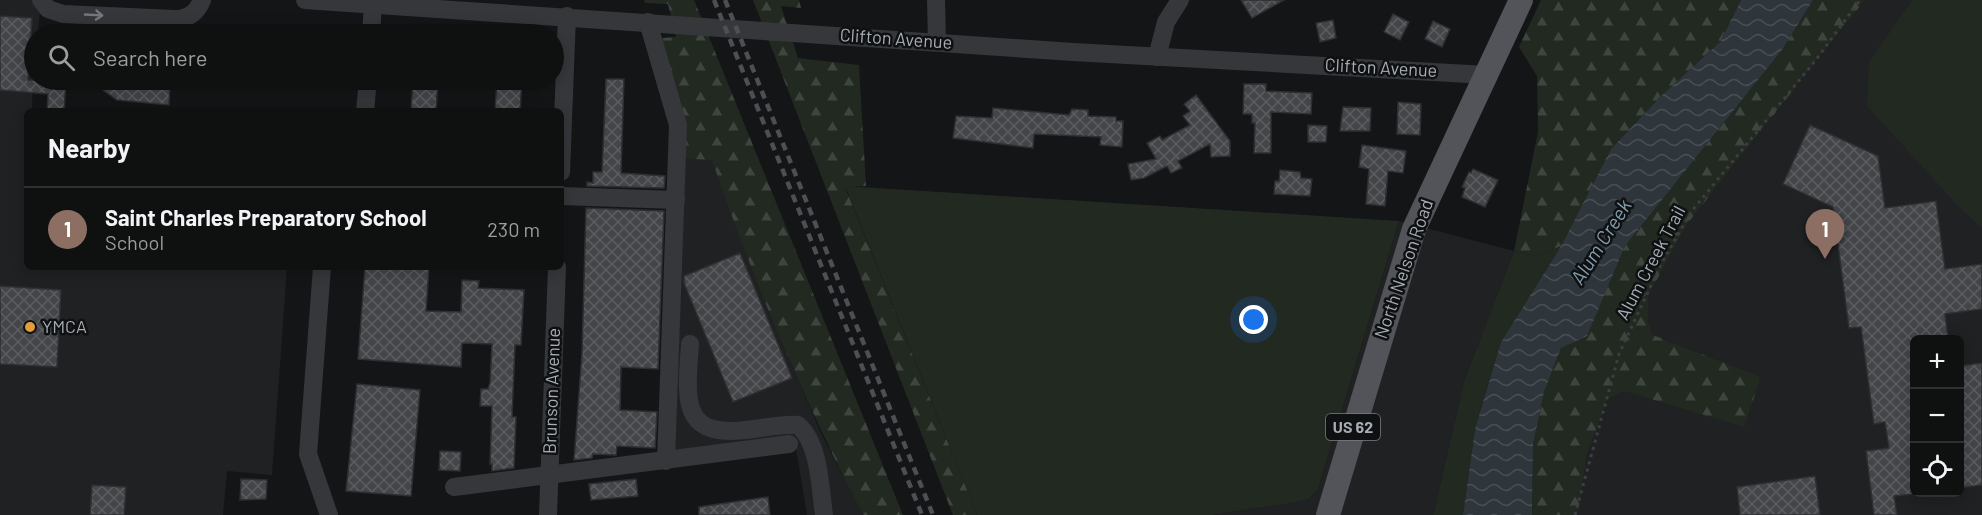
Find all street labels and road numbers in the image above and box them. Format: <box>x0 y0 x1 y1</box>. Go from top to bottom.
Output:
street label: Clifton Avenue <box>839 23 953 53</box>
street label: Clifton Avenue <box>1324 53 1438 81</box>
street label: North Nelson Road <box>1369 196 1437 341</box>
street label: Alum Creek Trail <box>1611 202 1689 323</box>
street label: Brunson Avenue <box>538 328 564 454</box>
road number: US 62 <box>1326 414 1380 440</box>

